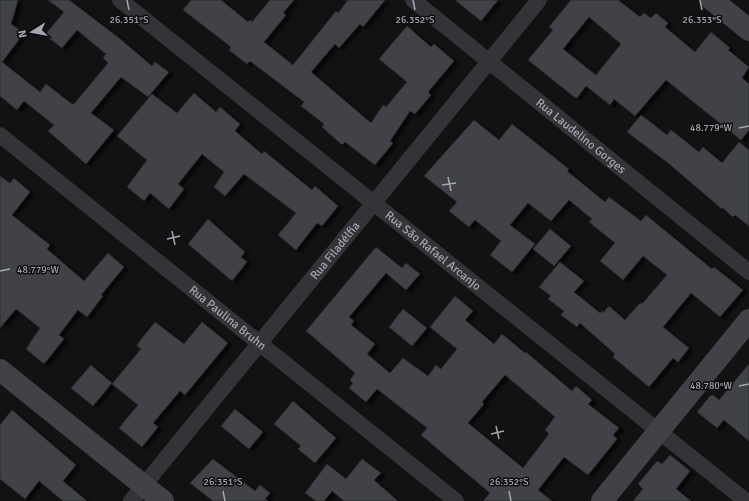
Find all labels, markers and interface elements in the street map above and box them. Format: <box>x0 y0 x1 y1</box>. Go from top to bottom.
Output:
north arrow <box>12 12 52 52</box>
text: 26.351°S <box>110 14 149 26</box>
text: 26.352°S <box>396 14 435 26</box>
text: 26.353°S <box>683 14 722 26</box>
text: N <box>16 29 30 39</box>
street label: Rua Laudelino Gorges <box>532 95 629 177</box>
text: 48.779°W <box>690 122 732 134</box>
street label: Rua São Rafael Arcanjo <box>382 208 484 294</box>
street label: Rua Filadélfia <box>307 219 363 283</box>
text: 48.779°W <box>17 264 59 276</box>
street label: Rua Paulina Bruhn <box>186 283 269 354</box>
text: 48.780°W <box>690 380 732 392</box>
text: 26.351°S <box>204 476 243 488</box>
text: 26.352°S <box>490 476 529 488</box>

